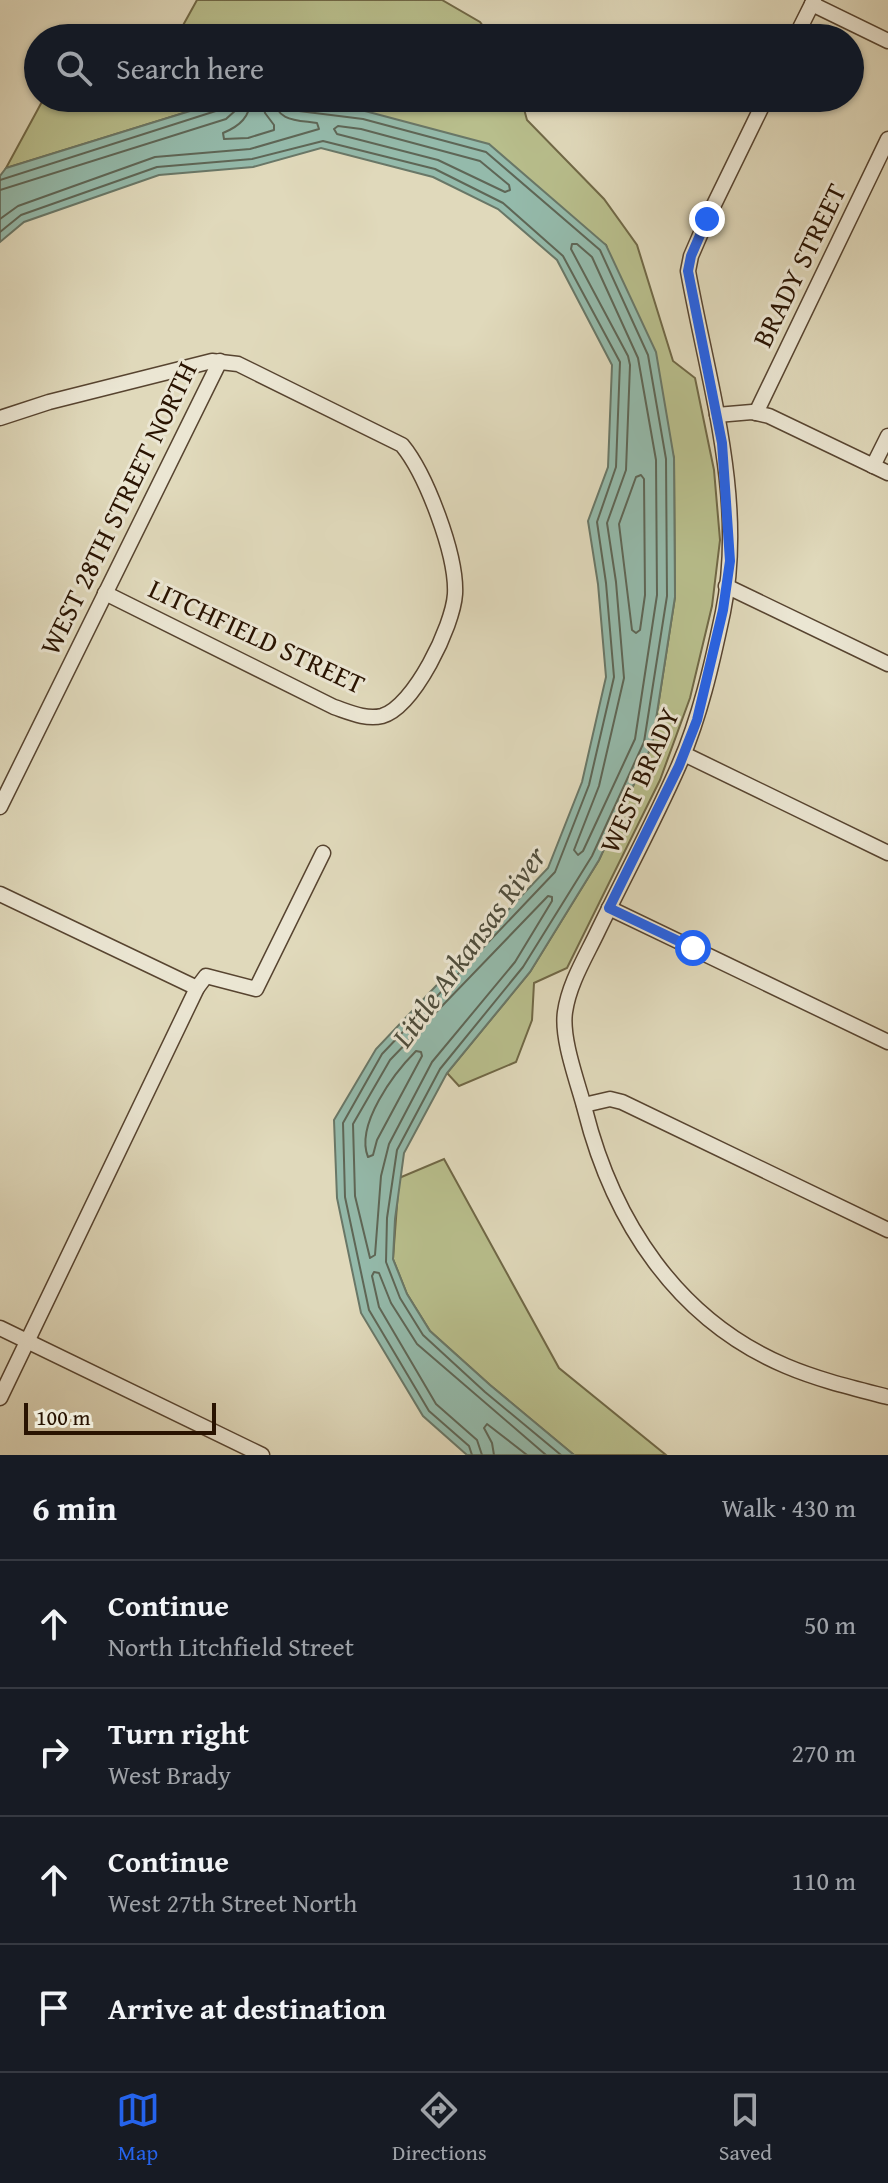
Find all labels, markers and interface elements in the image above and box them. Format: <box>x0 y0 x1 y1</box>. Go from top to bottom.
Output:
search box <box>24 24 864 112</box>
icon: search <box>52 46 96 90</box>
text: Search here <box>116 46 264 90</box>
street label: BRADY STREET <box>741 176 856 354</box>
route end <box>689 201 725 237</box>
street label: WEST 28TH STREET NORTH <box>29 354 206 661</box>
street label: LITCHFIELD STREET <box>142 567 372 704</box>
street label: WEST BRADY <box>588 700 689 859</box>
water label: Little Arkansas River <box>380 836 557 1057</box>
route start <box>675 930 711 966</box>
scale bar <box>24 1399 216 1435</box>
text: 100 m <box>36 1401 91 1433</box>
text: 6 min <box>32 1483 117 1532</box>
text: Walk · 430 m <box>722 1488 856 1527</box>
text: Continue <box>108 1583 229 1627</box>
icon: ahead <box>32 1602 76 1646</box>
text: 50 m <box>804 1605 856 1644</box>
text: North Litchfield Street <box>108 1627 354 1666</box>
text: Turn right <box>108 1711 249 1755</box>
icon: right <box>32 1730 76 1774</box>
text: 270 m <box>791 1733 856 1772</box>
text: West Brady <box>108 1755 231 1794</box>
text: Continue <box>108 1839 229 1883</box>
icon: ahead <box>32 1858 76 1902</box>
text: 110 m <box>791 1861 856 1900</box>
text: West 27th Street North <box>108 1883 357 1922</box>
icon: arrive <box>32 1986 76 2030</box>
text: Arrive at destination <box>108 1986 386 2030</box>
tab: Map <box>116 2088 160 2168</box>
tab: Directions <box>392 2088 487 2168</box>
tab: Saved <box>719 2088 772 2168</box>

